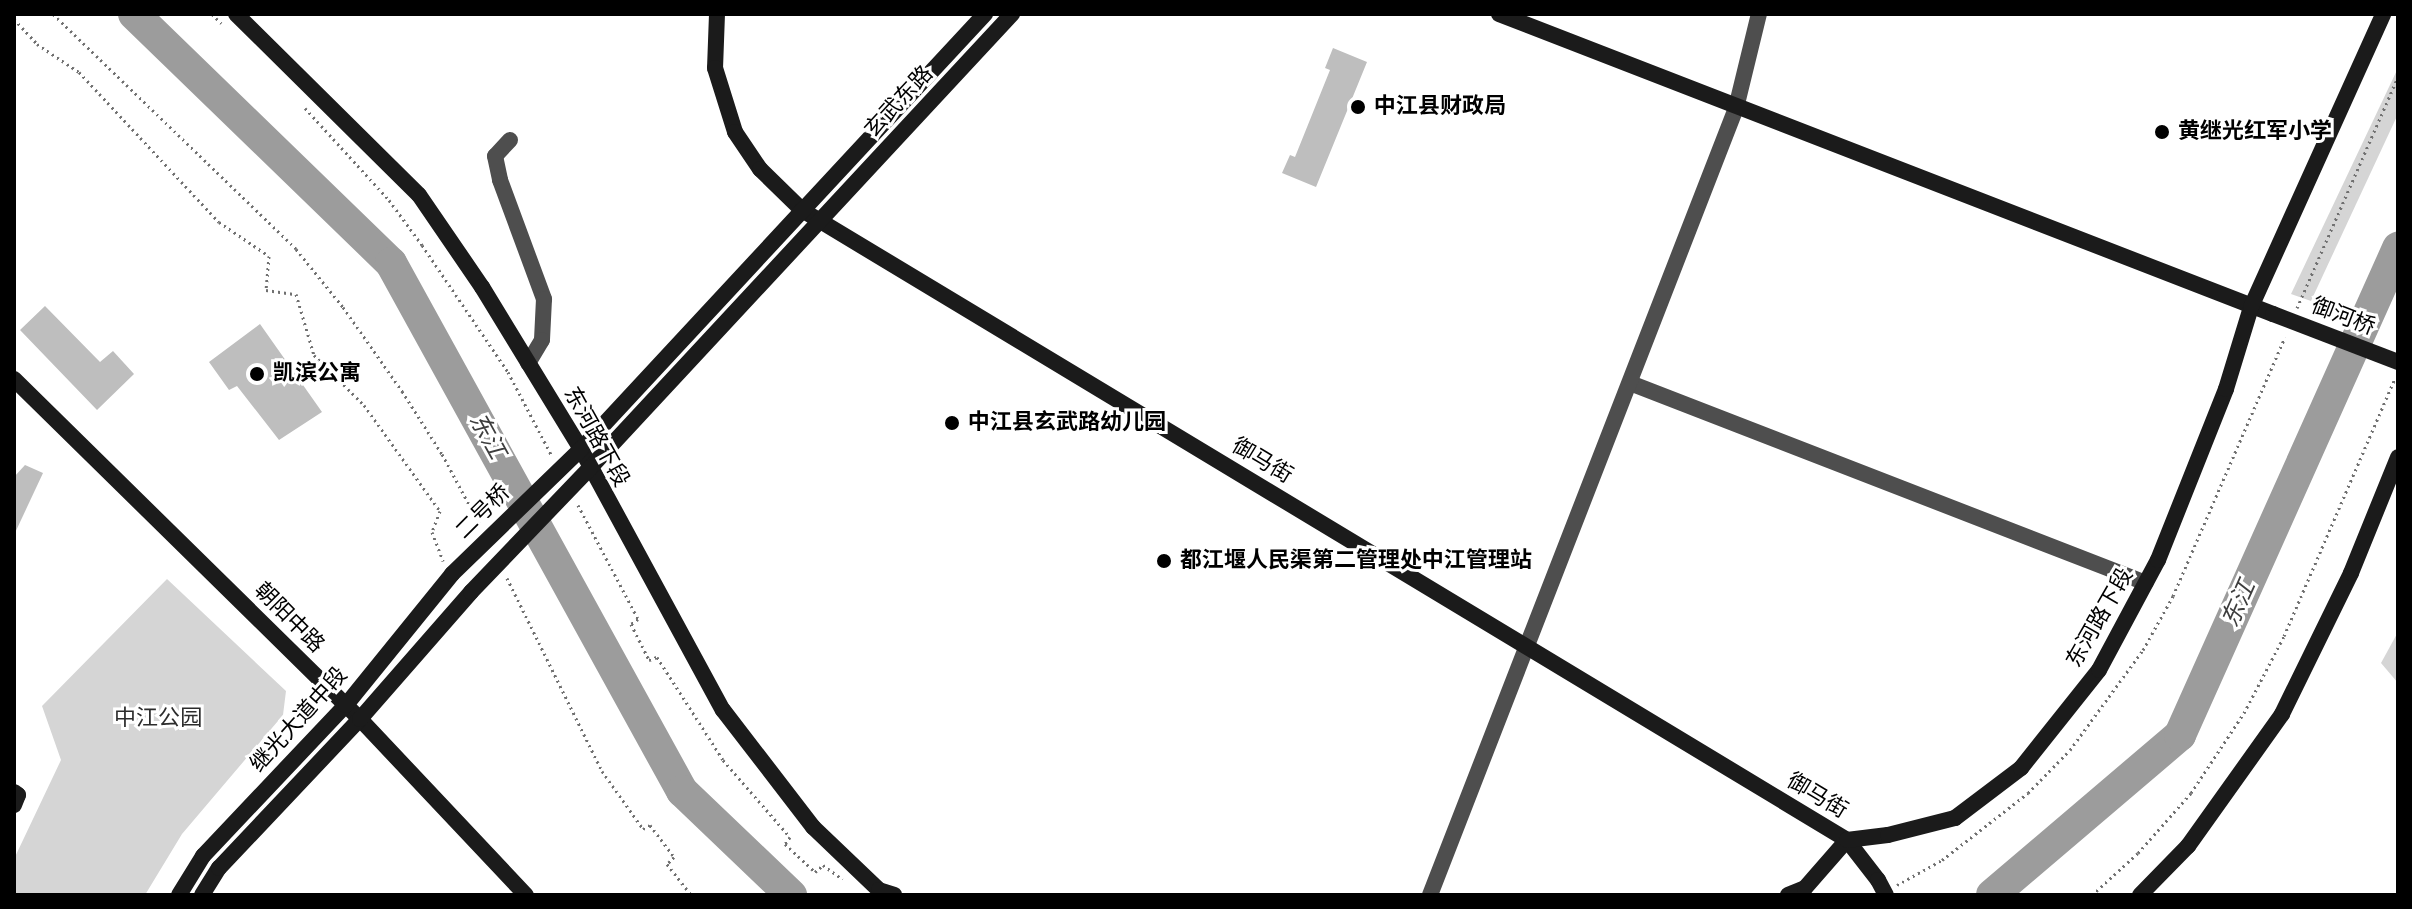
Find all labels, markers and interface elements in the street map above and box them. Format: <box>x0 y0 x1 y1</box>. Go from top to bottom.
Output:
street label: 玄武东路 <box>859 61 939 143</box>
place label: 中江县财政局 <box>1374 94 1506 120</box>
marker: 中江县财政局 <box>1349 98 1367 116</box>
place label: 黄继光红军小学 <box>2178 119 2332 145</box>
marker: 黄继光红军小学 <box>2153 123 2171 141</box>
street label: 御河桥 <box>2307 293 2379 341</box>
place label: 凯滨公寓 <box>273 361 361 387</box>
marker: 凯滨公寓 <box>248 365 266 383</box>
street label: 东河路下段 <box>558 382 634 492</box>
water label: 东江 <box>463 408 511 464</box>
place label: 中江县玄武路幼儿园 <box>968 410 1166 436</box>
marker: 中江县玄武路幼儿园 <box>943 414 961 432</box>
street label: 御马街 <box>1227 433 1297 489</box>
street label: 二号桥 <box>450 479 516 545</box>
place label: 都江堰人民渠第二管理处中江管理站 <box>1180 548 1532 574</box>
marker: 都江堰人民渠第二管理处中江管理站 <box>1155 552 1173 570</box>
street label: 东河路下段 <box>2061 564 2139 672</box>
water label: 东江 <box>2216 576 2262 632</box>
street label: 朝阳中路 <box>249 578 329 658</box>
street label: 继光大道中段 <box>245 662 353 778</box>
park label: 中江公园 <box>114 706 202 732</box>
street label: 御马街 <box>1782 768 1852 824</box>

